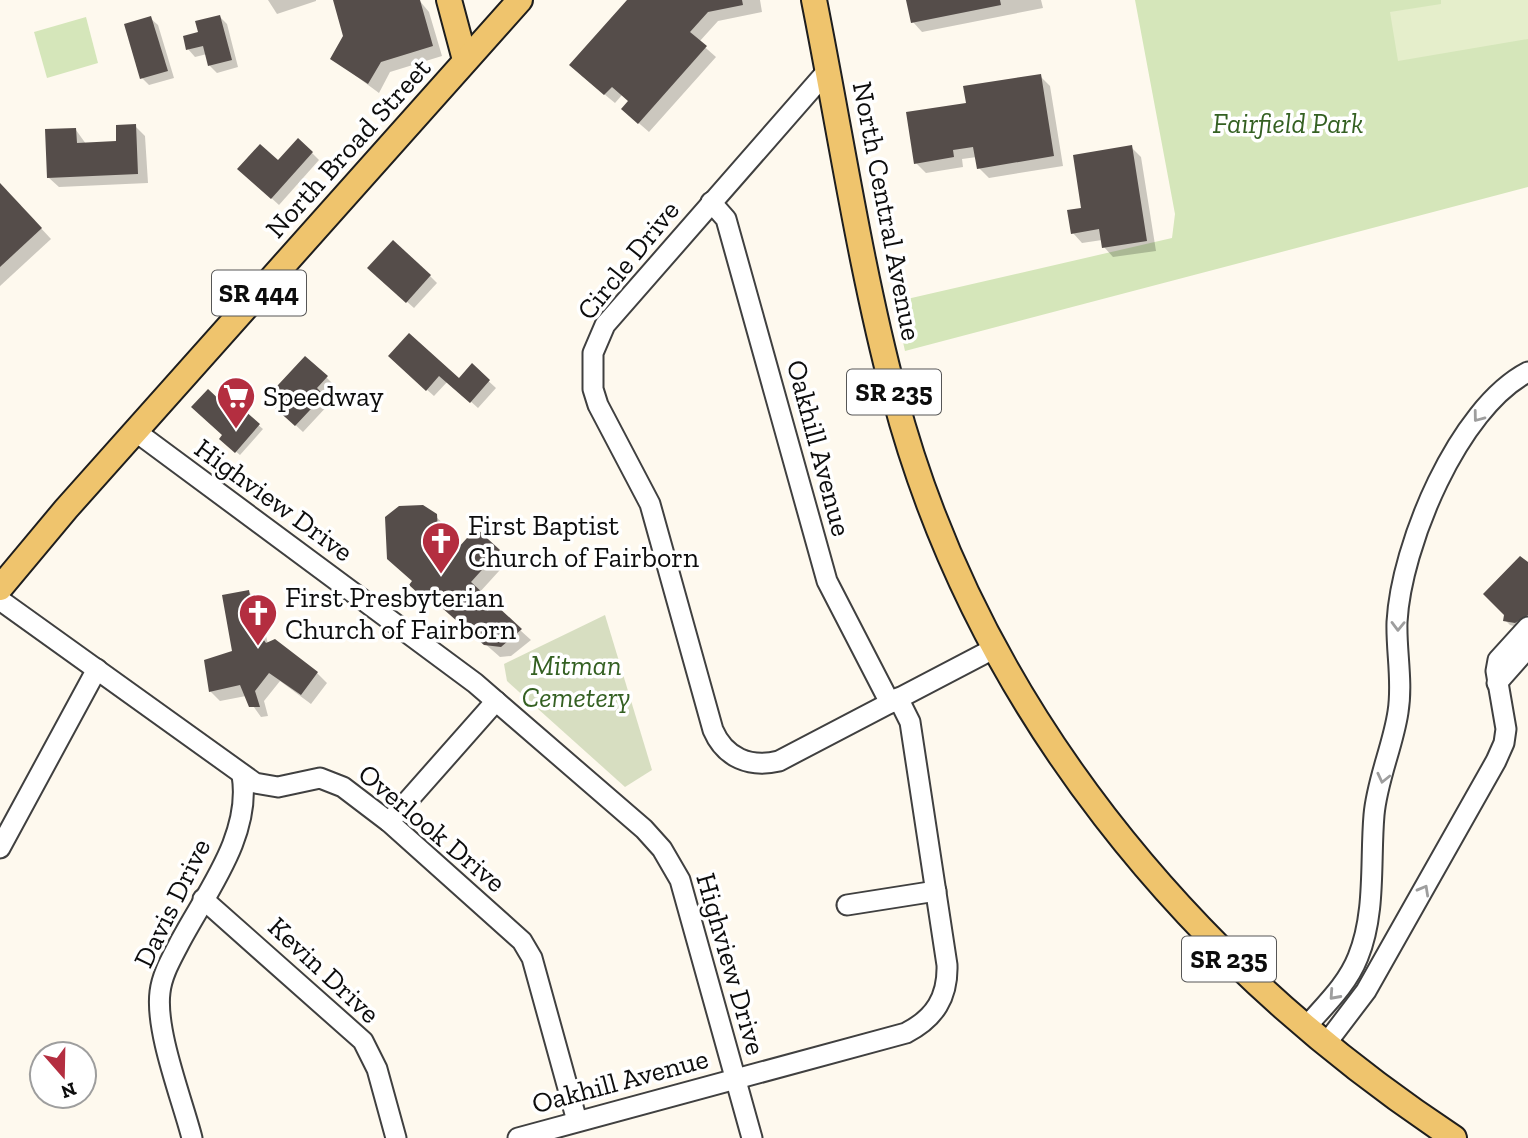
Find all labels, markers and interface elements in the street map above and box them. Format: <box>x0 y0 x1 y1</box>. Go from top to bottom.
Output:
street label: North Broad Street <box>259 51 438 245</box>
street label: North Central Avenue <box>846 79 928 343</box>
park label: Fairfield Park <box>1213 107 1363 140</box>
street label: Circle Drive <box>570 194 686 326</box>
road number: SR 444 <box>212 270 306 316</box>
street label: Oakhill Avenue <box>780 356 858 540</box>
road number: SR 235 <box>847 370 941 414</box>
supermarket icon: Speedway <box>215 375 257 430</box>
place label: Speedway <box>263 380 384 413</box>
one-way arrow <box>1474 410 1487 422</box>
street label: Highview Drive <box>188 432 360 568</box>
place label: First Baptist Church of Fairborn <box>468 509 699 574</box>
church icon: First Baptist Church of Fairborn <box>420 520 462 575</box>
place label: First Presbyterian Church of Fairborn <box>285 581 516 646</box>
church icon: First Presbyterian Church of Fairborn <box>237 592 279 647</box>
one-way arrow <box>1390 621 1406 632</box>
park label: Mitman Cemetery <box>522 649 630 714</box>
street label: Overlook Drive <box>352 757 512 899</box>
one-way arrow <box>1376 771 1391 783</box>
street label: Davis Drive <box>127 833 217 973</box>
street label: Highview Drive <box>689 869 773 1059</box>
one-way arrow <box>1416 885 1429 897</box>
street label: Kevin Drive <box>261 910 387 1030</box>
road number: SR 235 <box>1182 936 1276 982</box>
one-way arrow <box>1330 987 1342 1000</box>
north arrow <box>28 1040 98 1110</box>
street label: Oakhill Avenue <box>528 1042 712 1120</box>
text: N <box>58 1077 79 1104</box>

